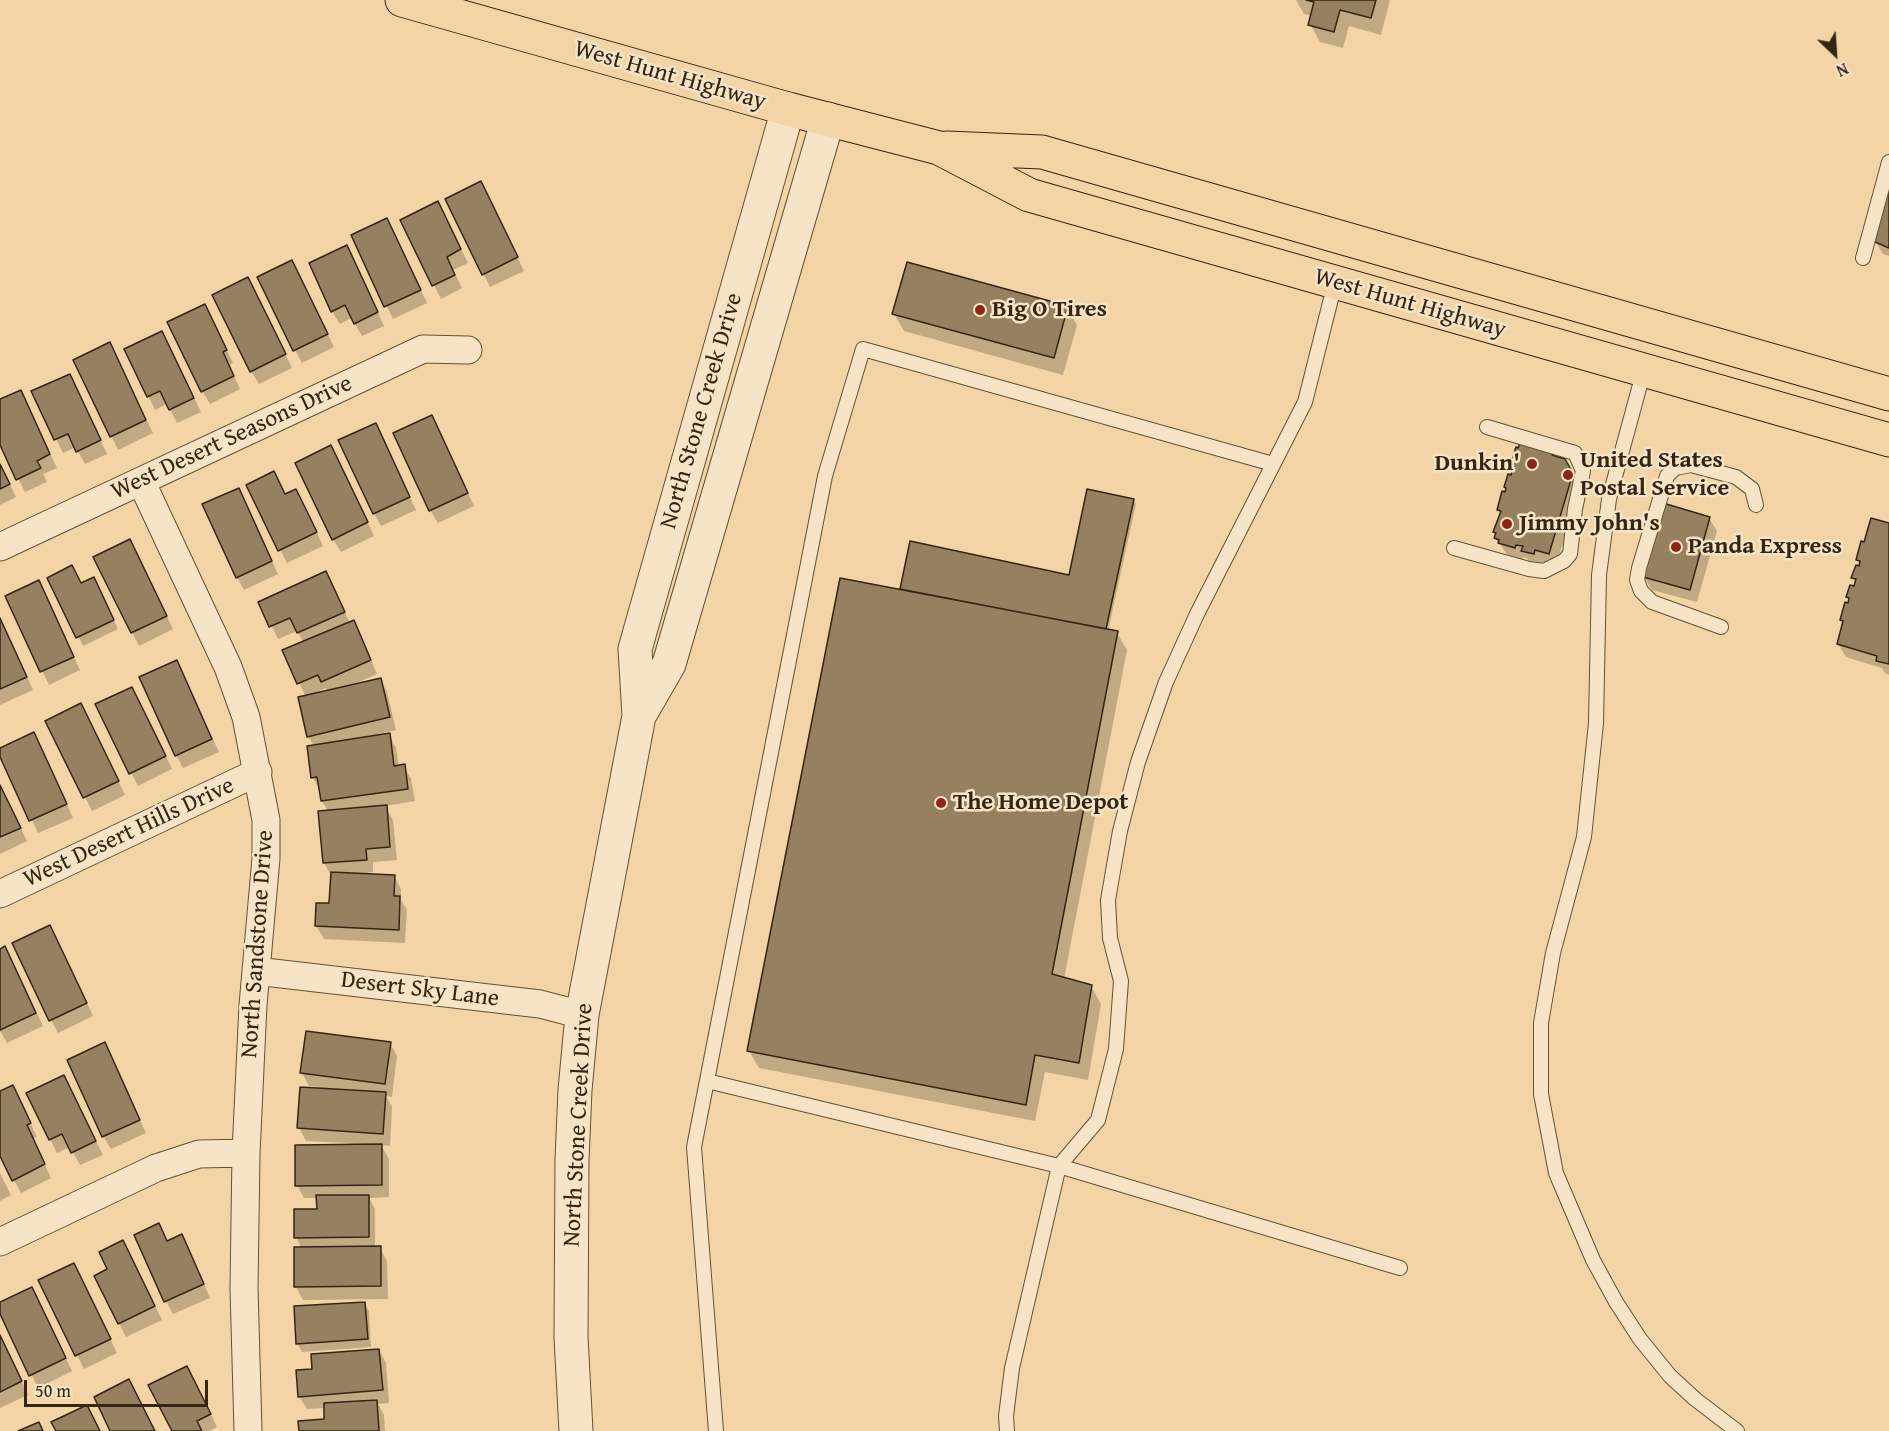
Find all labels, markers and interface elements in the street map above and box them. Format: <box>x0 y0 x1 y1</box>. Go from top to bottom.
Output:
north arrow <box>1805 24 1865 84</box>
street label: West Hunt Highway <box>571 35 769 117</box>
text: N <box>1833 57 1853 83</box>
street label: West Hunt Highway <box>1311 263 1509 345</box>
street label: North Stone Creek Drive <box>655 290 749 532</box>
place label: Big O Tires <box>992 296 1107 324</box>
marker: Big O Tires <box>973 303 987 317</box>
street label: West Desert Seasons Drive <box>107 369 357 507</box>
place label: United States Postal Service <box>1580 447 1729 503</box>
place label: Dunkin' <box>1434 450 1520 478</box>
marker: Dunkin' <box>1525 457 1539 471</box>
marker: United States Postal Service <box>1561 468 1575 482</box>
place label: Jimmy John's <box>1519 510 1660 538</box>
marker: Jimmy John's <box>1500 517 1514 531</box>
place label: Panda Express <box>1688 533 1842 561</box>
marker: Panda Express <box>1669 540 1683 554</box>
street label: West Desert Hills Drive <box>19 772 239 894</box>
place label: The Home Depot <box>953 789 1128 817</box>
marker: The Home Depot <box>934 796 948 810</box>
street label: North Sandstone Drive <box>236 829 280 1059</box>
street label: Desert Sky Lane <box>339 966 501 1014</box>
street label: North Stone Creek Drive <box>558 1002 600 1248</box>
scale bar <box>27 1368 212 1406</box>
text: 50 m <box>35 1377 71 1404</box>

